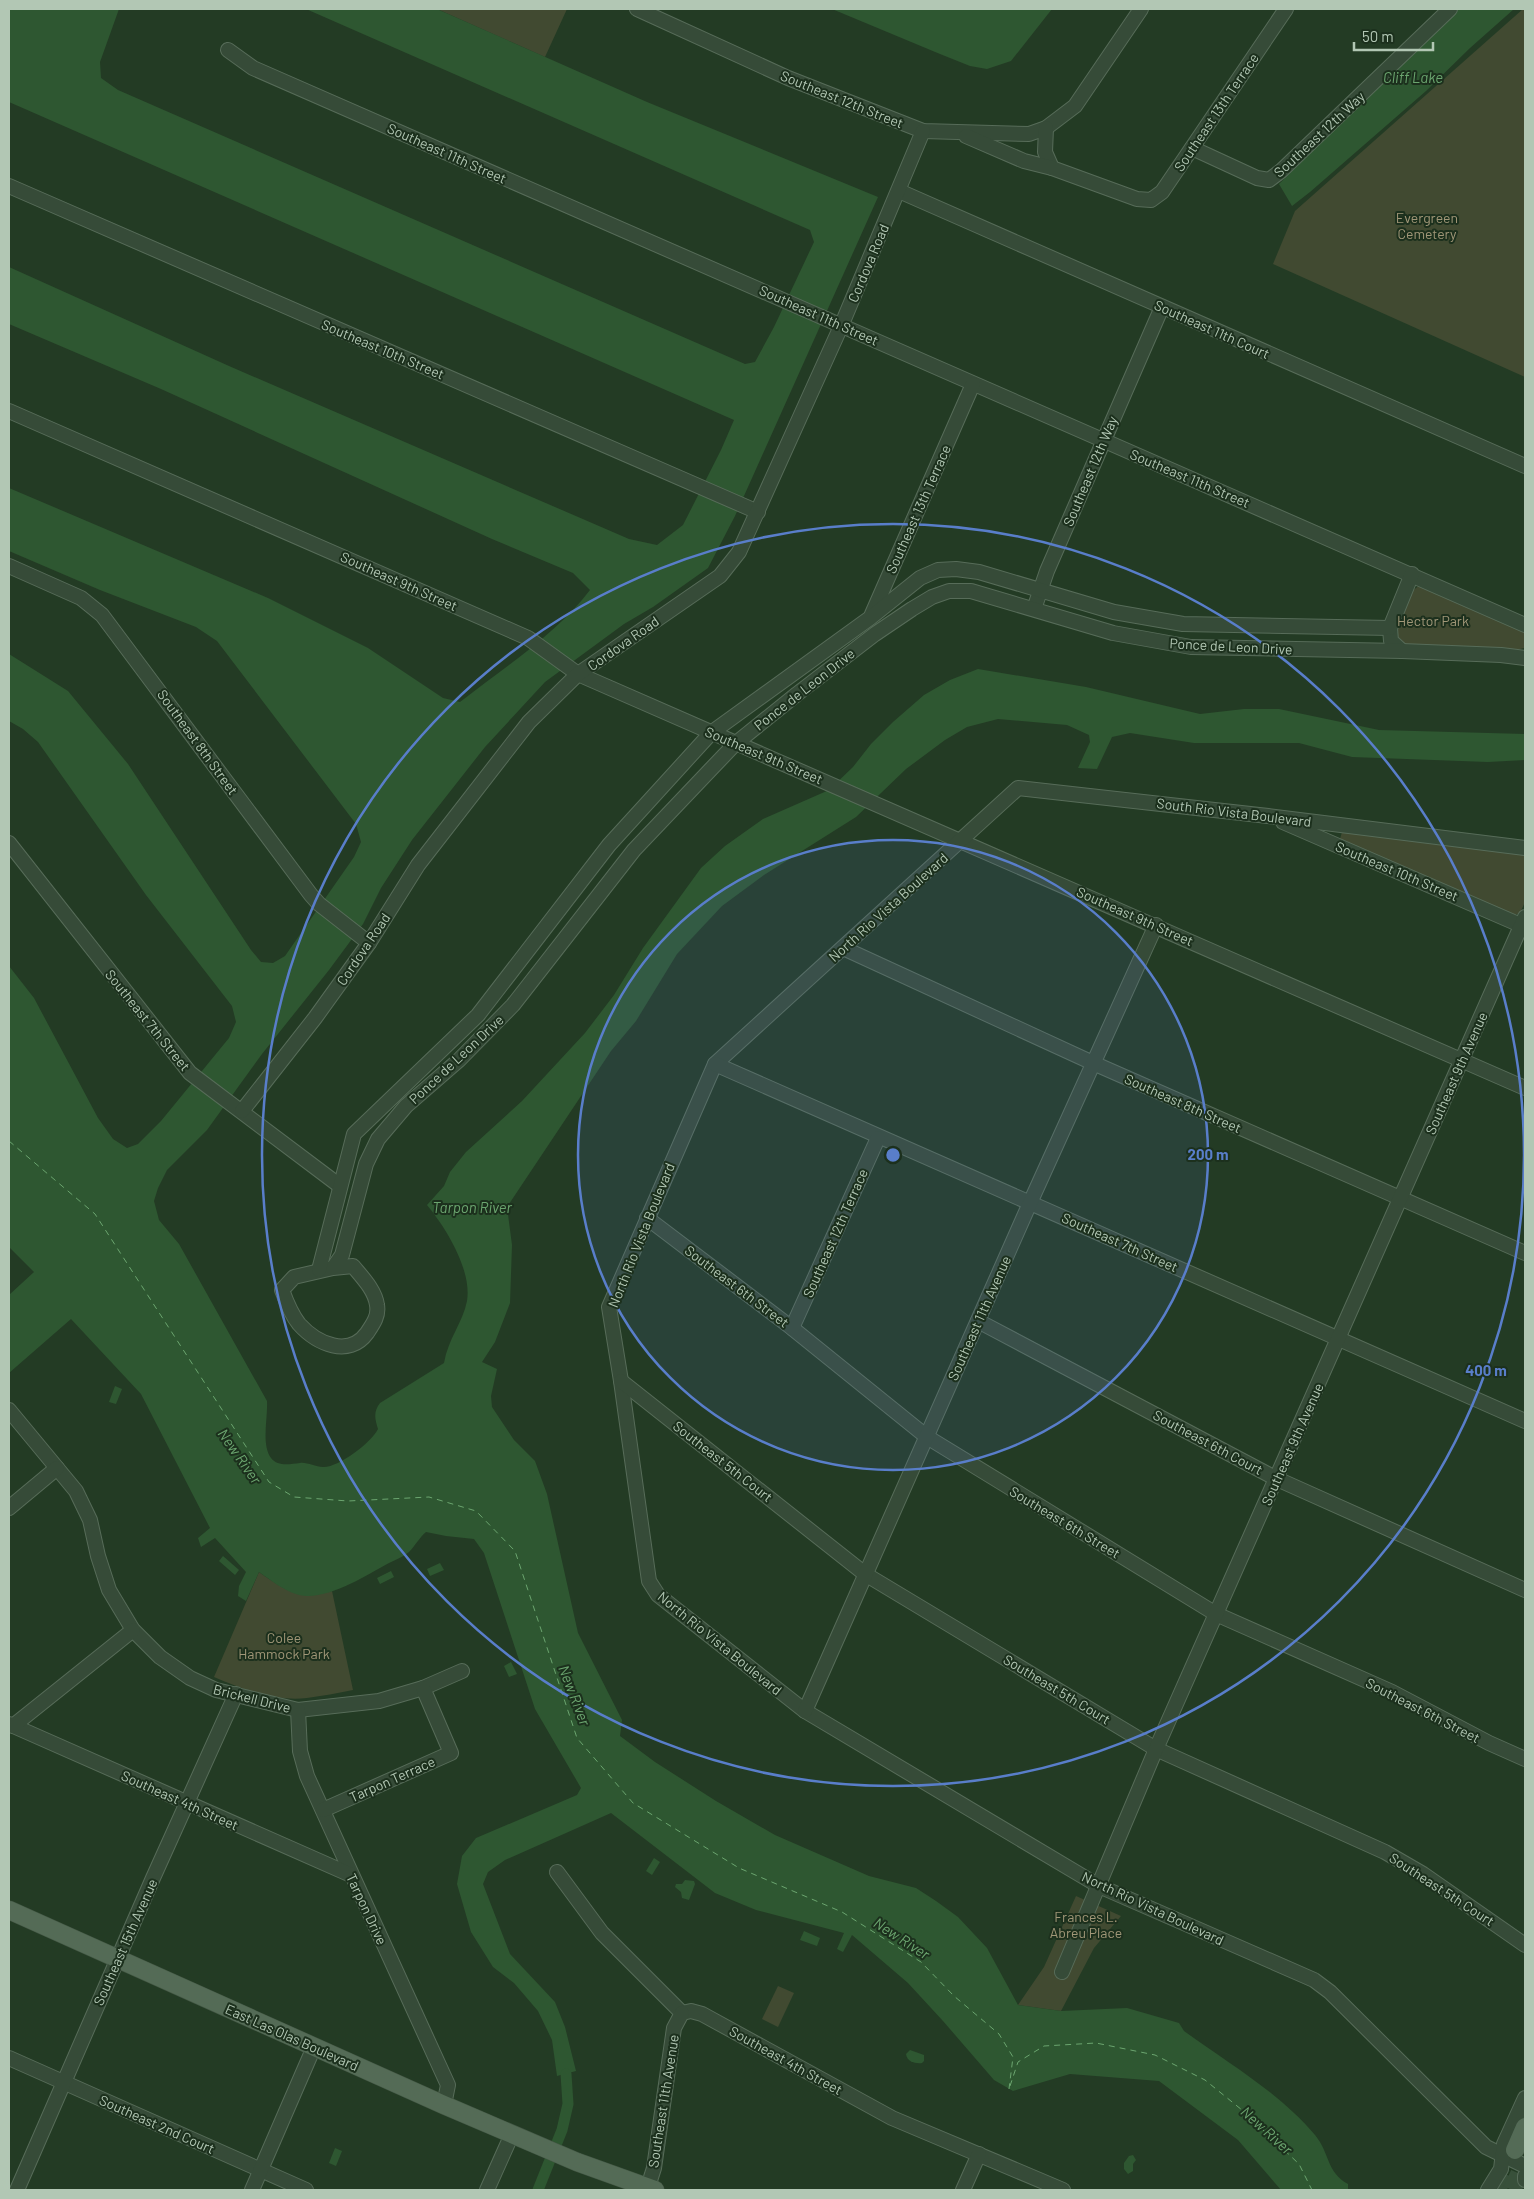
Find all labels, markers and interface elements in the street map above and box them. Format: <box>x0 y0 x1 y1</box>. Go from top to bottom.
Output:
scale bar <box>1354 20 1433 52</box>
text: 50 m <box>1362 27 1394 45</box>
street label: Southeast 13th Terrace <box>1170 50 1262 174</box>
street label: Southeast 12th Street <box>778 67 906 131</box>
water label: Cliff Lake <box>1383 68 1443 86</box>
street label: Southeast 12th Way <box>1270 87 1368 180</box>
street label: Southeast 11th Street <box>385 119 509 187</box>
park label: Evergreen Cemetery <box>1396 209 1458 242</box>
street label: Cordova Road <box>844 221 892 305</box>
street label: Southeast 11th Street <box>757 281 881 349</box>
street label: Southeast 11th Court <box>1152 296 1272 362</box>
street label: Southeast 10th Street <box>319 315 447 383</box>
street label: Southeast 12th Way <box>1059 413 1121 529</box>
street label: Southeast 13th Terrace <box>882 442 954 576</box>
street label: Southeast 11th Street <box>1128 445 1252 511</box>
street label: Southeast 9th Street <box>338 548 460 614</box>
street label: Cordova Road <box>584 612 662 674</box>
park label: Hector Park <box>1397 612 1469 629</box>
street label: Ponce de Leon Drive <box>1169 634 1293 658</box>
street label: Ponce de Leon Drive <box>750 644 858 734</box>
street label: Southeast 8th Street <box>154 686 242 798</box>
street label: Southeast 9th Street <box>703 723 825 787</box>
street label: South Rio Vista Boulevard <box>1156 794 1312 830</box>
street label: Southeast 10th Street <box>1333 837 1461 905</box>
street label: North Rio Vista Boulevard <box>825 849 951 965</box>
street label: Southeast 9th Street <box>1074 883 1196 949</box>
street label: Cordova Road <box>333 910 393 988</box>
street label: Southeast 7th Street <box>102 966 194 1074</box>
street label: Southeast 9th Avenue <box>1421 1009 1491 1137</box>
street label: Ponce de Leon Drive <box>405 1011 507 1107</box>
street label: Southeast 8th Street <box>1122 1070 1244 1136</box>
text: 200 m <box>1187 1145 1229 1163</box>
centre of rings <box>884 1146 902 1164</box>
street label: North Rio Vista Boulevard <box>604 1160 678 1310</box>
street label: Southeast 12th Terrace <box>799 1166 871 1300</box>
water label: Tarpon River <box>432 1198 513 1216</box>
street label: Southeast 7th Street <box>1059 1209 1181 1275</box>
street label: Southeast 6th Street <box>682 1241 792 1331</box>
street label: Southeast 11th Avenue <box>944 1253 1014 1383</box>
text: 400 m <box>1465 1361 1507 1379</box>
street label: Southeast 9th Avenue <box>1257 1380 1327 1508</box>
street label: Southeast 6th Court <box>1150 1406 1266 1478</box>
street label: Southeast 5th Court <box>670 1417 776 1505</box>
water label: New River <box>215 1425 266 1488</box>
street label: Southeast 6th Street <box>1007 1482 1123 1562</box>
street label: North Rio Vista Boulevard <box>655 1588 785 1698</box>
park label: Colee Hammock Park <box>238 1629 330 1662</box>
street label: Southeast 5th Court <box>1000 1650 1114 1728</box>
water label: New River <box>555 1662 595 1728</box>
street label: Southeast 6th Street <box>1363 1674 1483 1746</box>
street label: Brickell Drive <box>211 1680 293 1716</box>
street label: Tarpon Terrace <box>346 1753 438 1805</box>
street label: Southeast 4th Street <box>119 1767 241 1833</box>
street label: Southeast 5th Court <box>1386 1849 1498 1929</box>
street label: North Rio Vista Boulevard <box>1079 1868 1227 1948</box>
street label: Tarpon Drive <box>343 1871 391 1947</box>
street label: Southeast 15th Avenue <box>89 1876 161 2008</box>
park label: Frances L. Abreu Place <box>1050 1908 1122 1941</box>
water label: New River <box>871 1913 934 1963</box>
street label: East Las Olas Boulevard <box>223 2000 361 2074</box>
street label: Southeast 4th Street <box>727 2022 845 2098</box>
street label: Southeast 11th Avenue <box>644 2033 682 2169</box>
street label: Southeast 2nd Court <box>97 2091 217 2157</box>
water label: New River <box>1238 2102 1297 2158</box>

